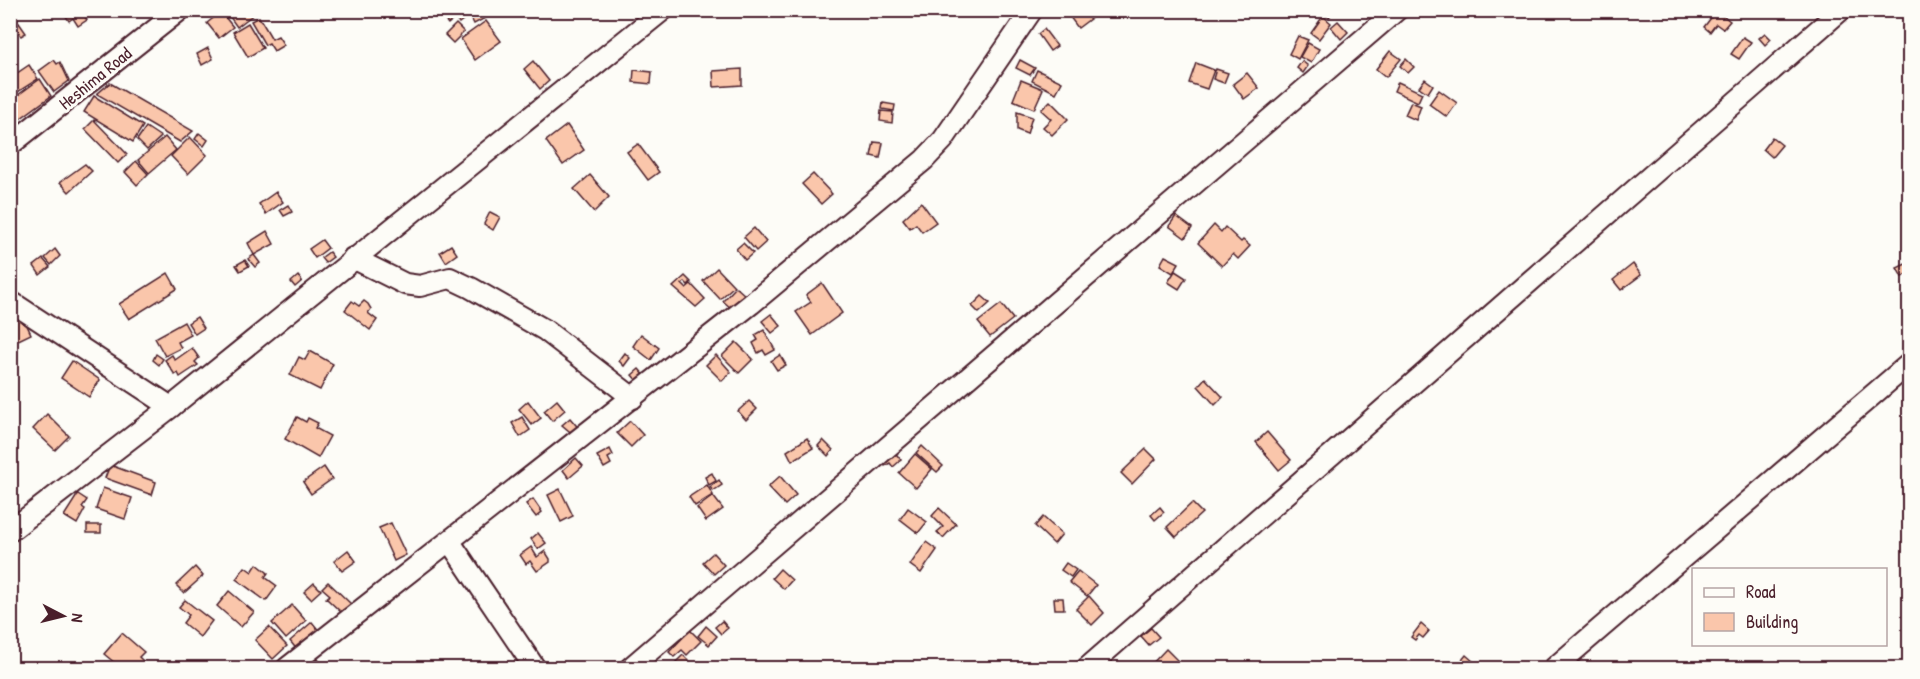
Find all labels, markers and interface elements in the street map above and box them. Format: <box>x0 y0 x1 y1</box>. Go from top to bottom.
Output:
street label: Heshima Road <box>53 41 137 115</box>
legend <box>1692 568 1887 646</box>
text: Road <box>1746 579 1776 604</box>
north arrow <box>33 586 93 646</box>
text: Building <box>1746 609 1798 634</box>
text: N <box>66 612 89 624</box>

